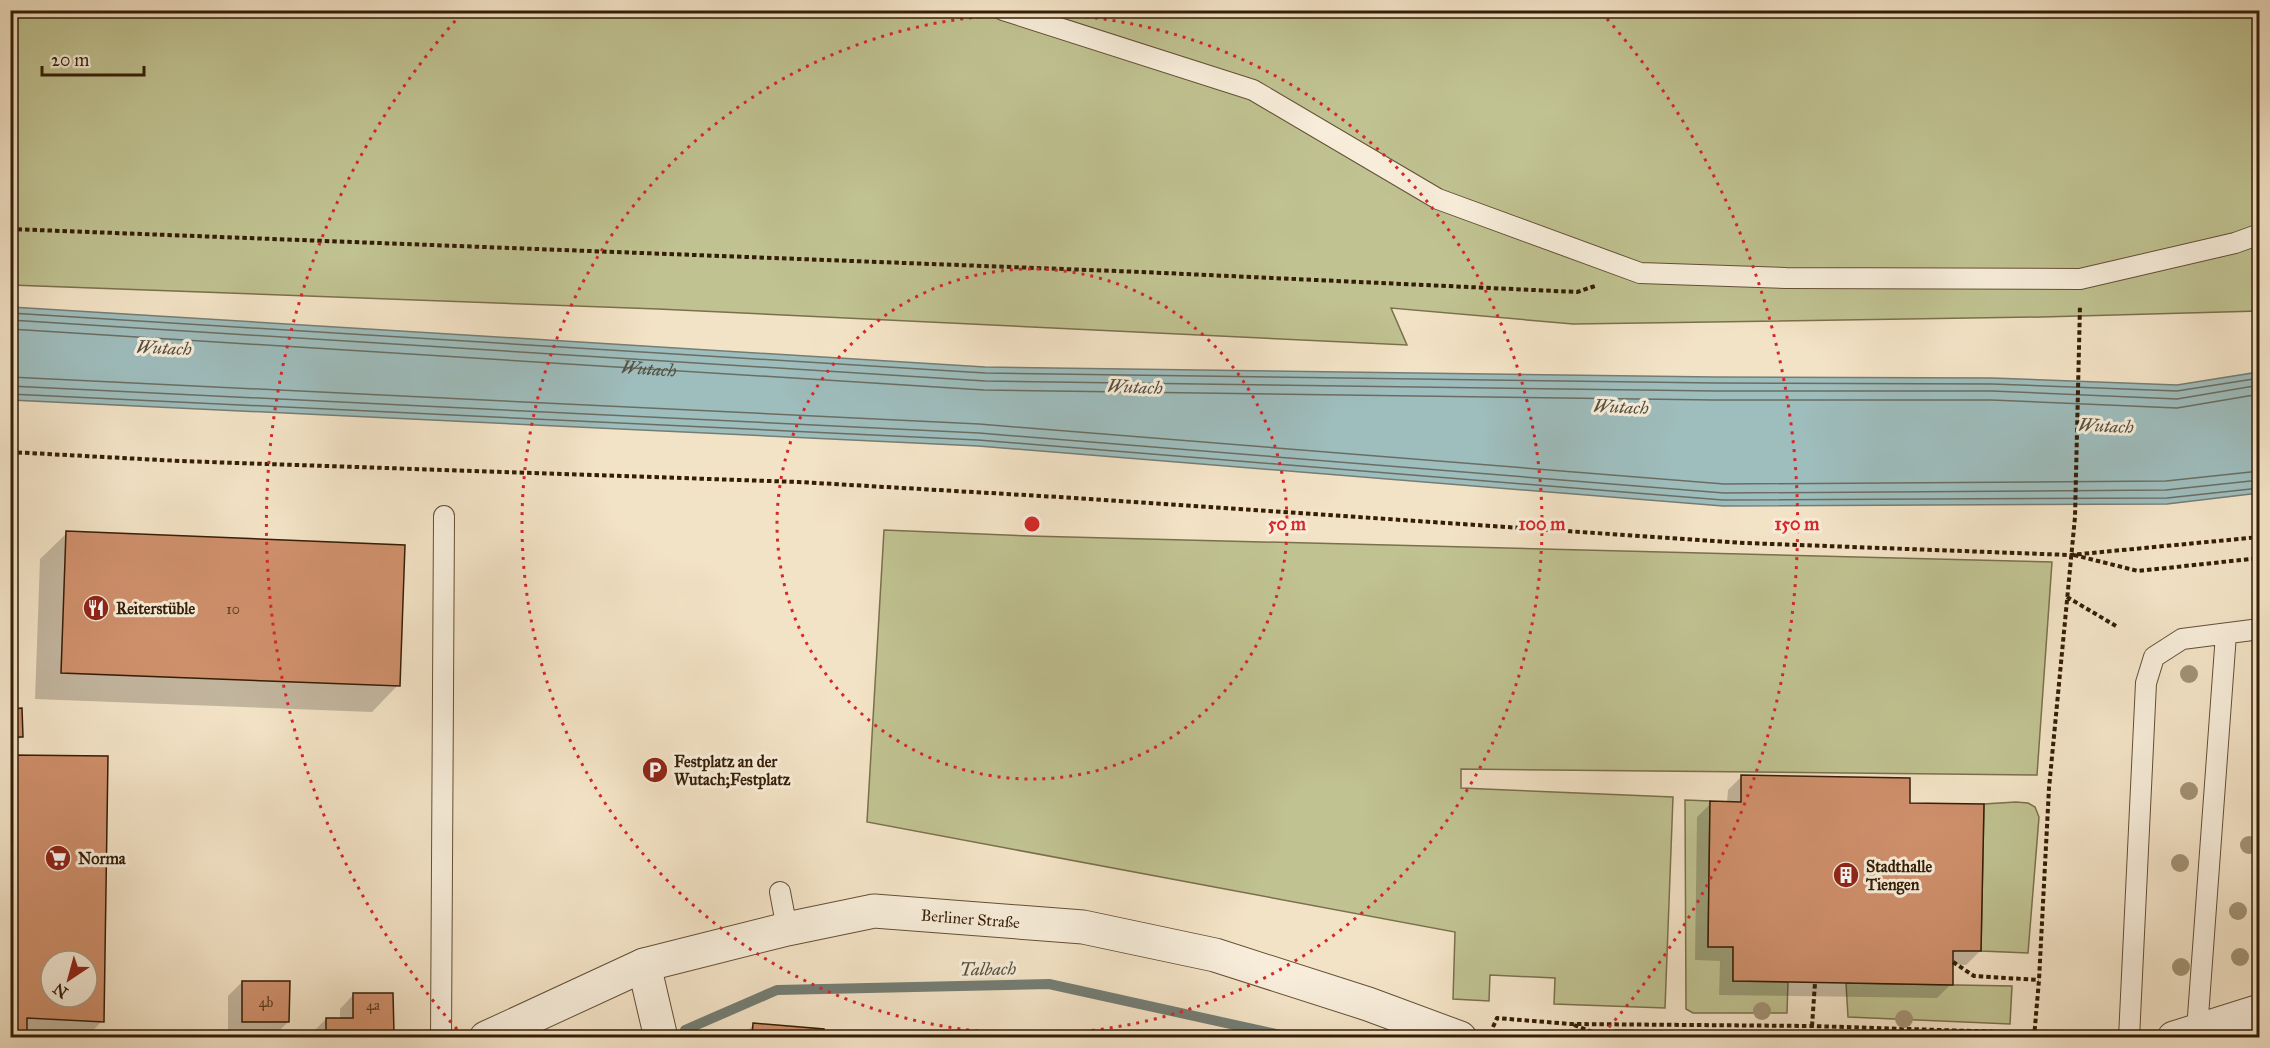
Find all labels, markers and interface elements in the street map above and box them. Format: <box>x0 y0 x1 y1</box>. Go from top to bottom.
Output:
scale bar <box>42 39 144 77</box>
text: 20 m <box>51 49 89 71</box>
water label: Wutach <box>136 336 192 360</box>
water label: Wutach <box>620 356 677 382</box>
water label: Wutach <box>1107 375 1163 399</box>
water label: Wutach <box>1593 395 1649 419</box>
water label: Wutach <box>2078 414 2134 438</box>
text: 50 m <box>1268 513 1307 535</box>
text: 100 m <box>1519 513 1566 535</box>
text: 150 m <box>1775 513 1820 535</box>
centre of rings <box>1022 514 1042 534</box>
restaurant icon: Reiterstüble <box>81 593 111 623</box>
place label: Reiterstüble <box>116 599 195 618</box>
house number: 10 <box>226 601 240 618</box>
place label: Festplatz an der Wutach;Festplatz <box>674 752 791 790</box>
parking icon: Festplatz an der Wutach;Festplatz <box>640 755 670 785</box>
supermarket icon: Norma <box>43 843 73 873</box>
place label: Norma <box>78 849 127 868</box>
place label: Stadthalle Tiengen <box>1865 857 1933 895</box>
building icon: Stadthalle Tiengen <box>1831 860 1861 890</box>
street label: Berliner Straße <box>920 905 1021 932</box>
north arrow <box>39 949 99 1009</box>
water label: Talbach <box>960 958 1017 980</box>
text: N <box>49 979 72 1002</box>
house number: 4b <box>259 994 273 1011</box>
house number: 4a <box>366 997 380 1014</box>

